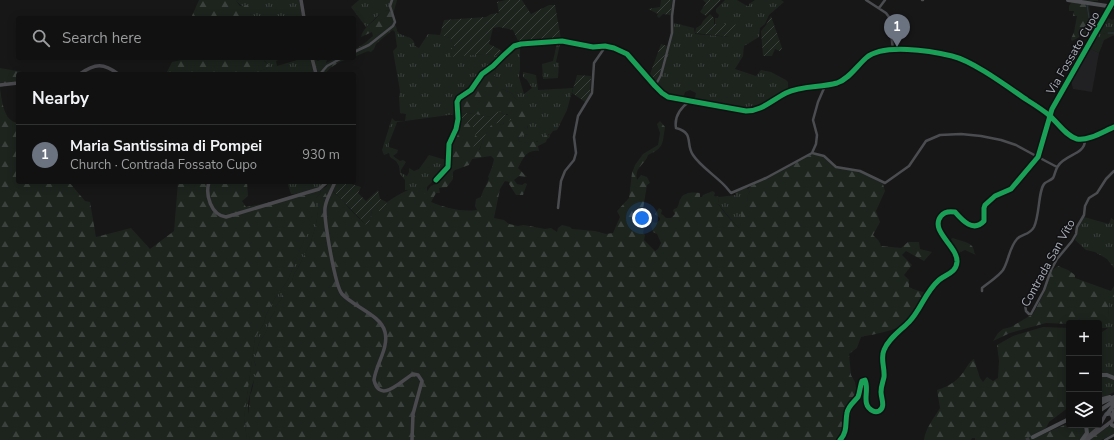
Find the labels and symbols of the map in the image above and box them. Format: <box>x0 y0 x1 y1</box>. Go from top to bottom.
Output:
street label: Via Fossato Cupo <box>1042 8 1104 98</box>
pin: 1 <box>884 14 910 47</box>
your location <box>632 208 652 228</box>
street label: Contrada San Vito <box>1017 216 1079 310</box>

